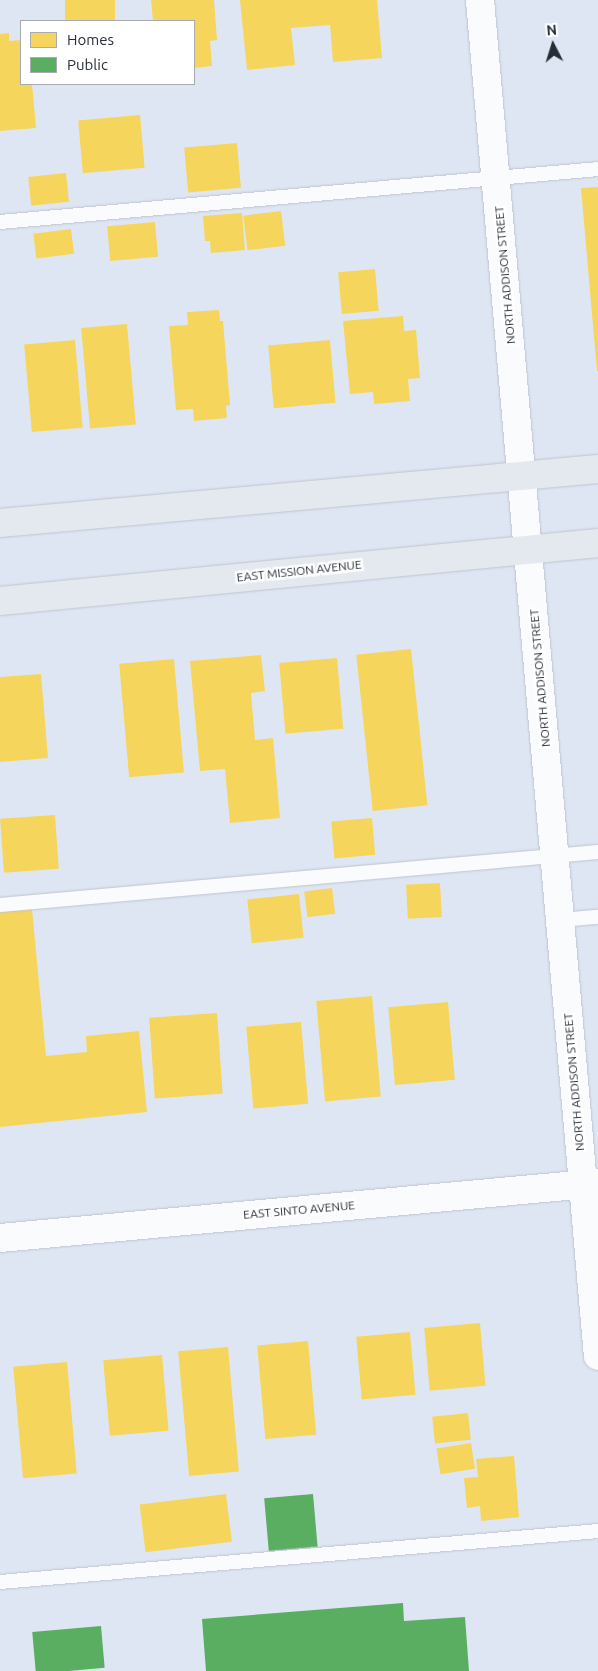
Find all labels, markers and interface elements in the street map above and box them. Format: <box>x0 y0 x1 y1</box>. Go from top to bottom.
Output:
legend <box>20 20 195 85</box>
north arrow <box>528 20 578 70</box>
text: N <box>546 22 558 38</box>
text: Homes <box>67 31 114 48</box>
text: Public <box>67 56 108 73</box>
street label: NORTH ADDISON STREET <box>492 205 518 345</box>
street label: EAST MISSION AVENUE <box>236 557 362 585</box>
street label: NORTH ADDISON STREET <box>527 608 553 748</box>
street label: NORTH ADDISON STREET <box>561 1012 587 1152</box>
street label: EAST SINTO AVENUE <box>243 1198 355 1222</box>

